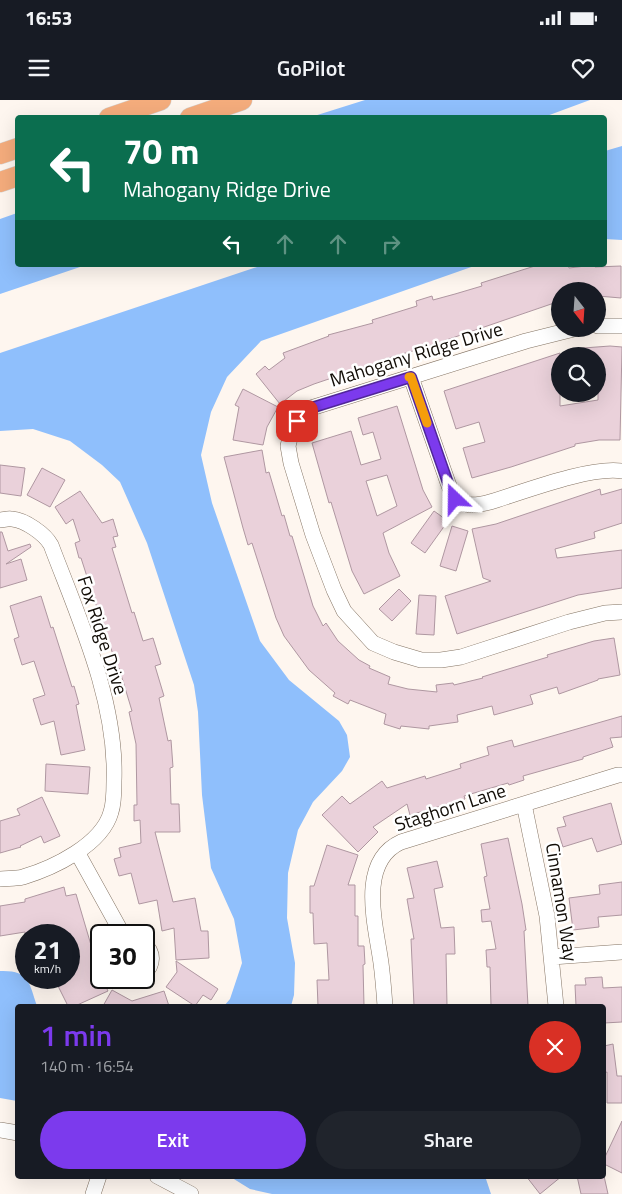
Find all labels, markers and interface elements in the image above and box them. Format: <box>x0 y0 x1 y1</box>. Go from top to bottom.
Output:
text: 16:53 <box>25 3 72 32</box>
text: GoPilot <box>277 51 345 85</box>
icon: menu <box>25 54 53 82</box>
icon: heart <box>569 54 597 82</box>
text: 70 m <box>123 124 199 178</box>
icon: left <box>40 135 105 200</box>
text: Mahogany Ridge Drive <box>123 172 331 206</box>
icon: left <box>218 230 246 258</box>
icon: ahead <box>271 230 299 258</box>
icon: ahead <box>324 230 352 258</box>
icon: right <box>377 230 405 258</box>
north arrow <box>551 282 606 338</box>
map controls <box>551 282 606 402</box>
street label: Mahogany Ridge Drive <box>326 313 506 394</box>
button: search <box>551 347 606 402</box>
pin <box>276 400 318 442</box>
icon: arrive <box>283 407 311 435</box>
position arrow <box>428 472 480 524</box>
street label: Fox Ridge Drive <box>71 572 136 698</box>
street label: Staghorn Lane <box>390 775 509 838</box>
street label: Cinnamon Way <box>539 840 586 963</box>
speed limit sign: 30 <box>90 924 155 989</box>
text: 21 <box>33 931 62 969</box>
text: km/h <box>34 959 61 978</box>
text: 1 min <box>40 1012 112 1058</box>
button: close <box>529 1021 581 1073</box>
text: 140 m · 16:54 <box>40 1054 134 1078</box>
button: Exit <box>40 1111 306 1169</box>
button: Share <box>316 1111 581 1169</box>

